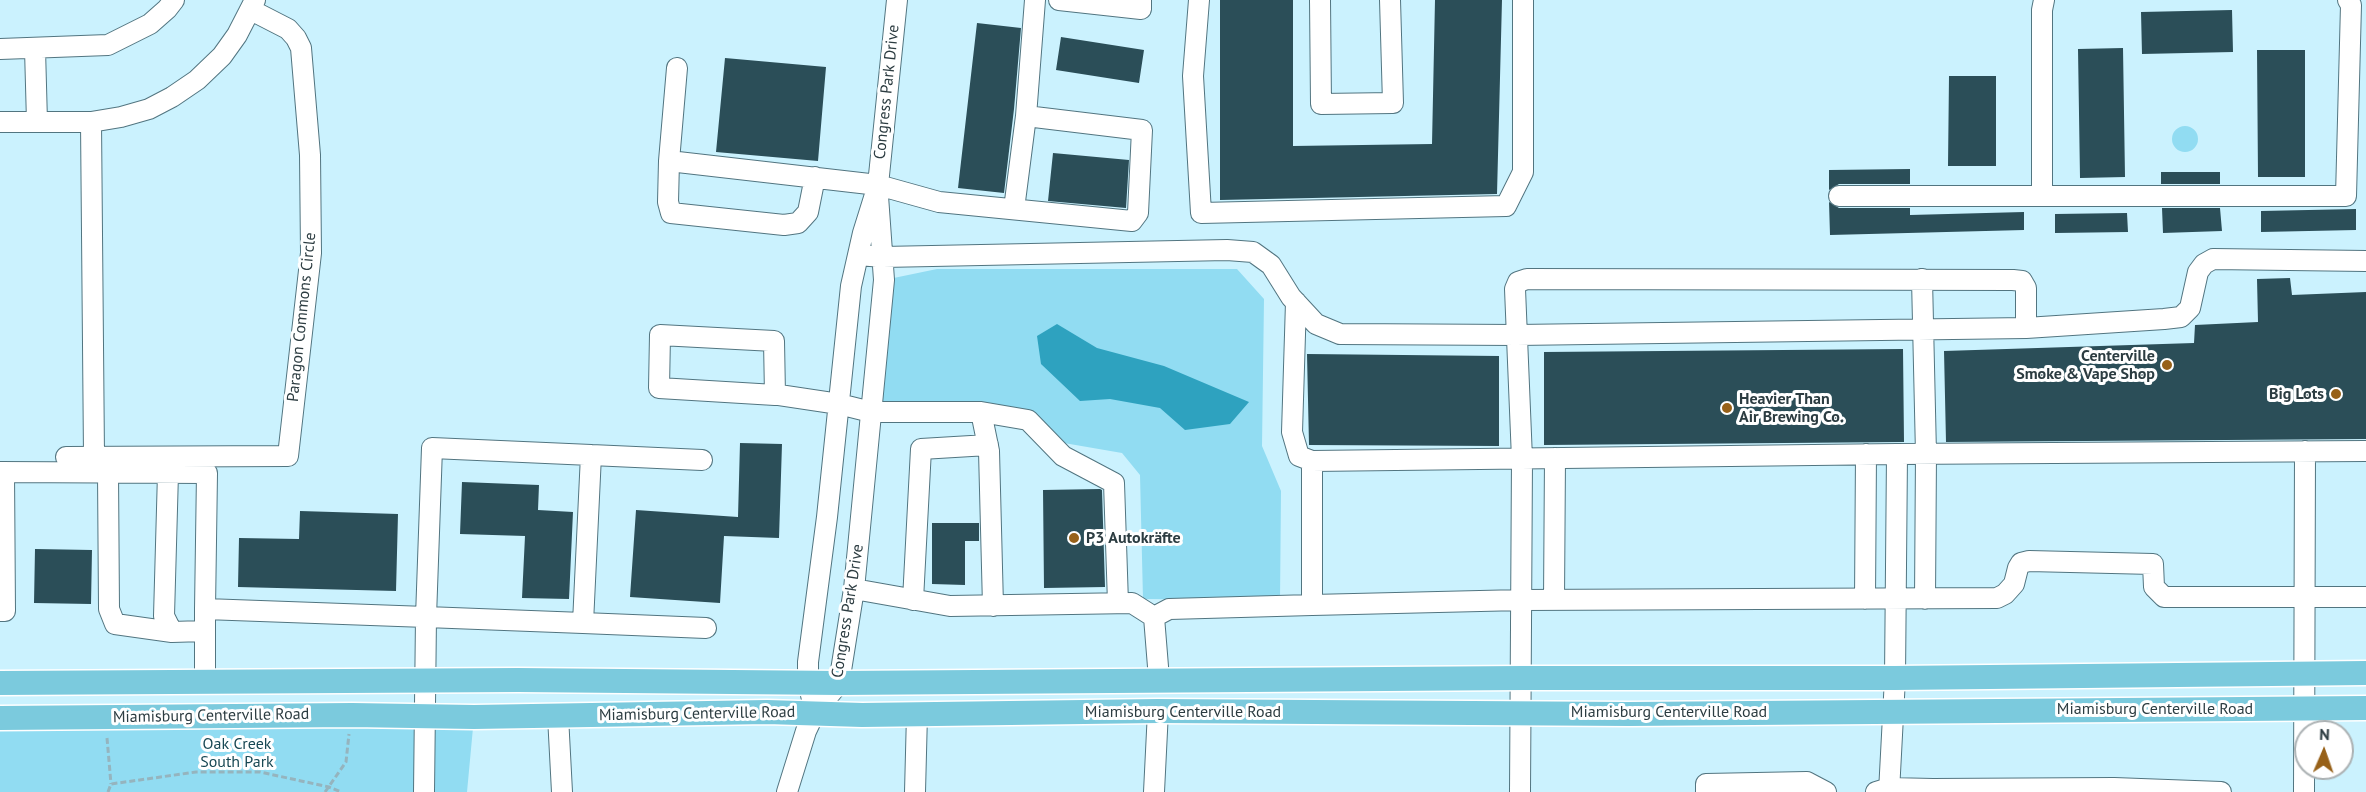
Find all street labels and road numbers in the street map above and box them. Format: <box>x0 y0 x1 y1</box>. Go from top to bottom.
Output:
street label: Congress Park Drive <box>870 24 904 160</box>
street label: Paragon Commons Circle <box>284 231 320 403</box>
street label: Congress Park Drive <box>828 543 868 679</box>
street label: Miamisburg Centerville Road <box>2057 699 2253 719</box>
street label: Miamisburg Centerville Road <box>1085 702 1281 722</box>
street label: Miamisburg Centerville Road <box>1571 702 1767 722</box>
street label: Miamisburg Centerville Road <box>599 703 795 725</box>
street label: Miamisburg Centerville Road <box>113 705 309 727</box>

